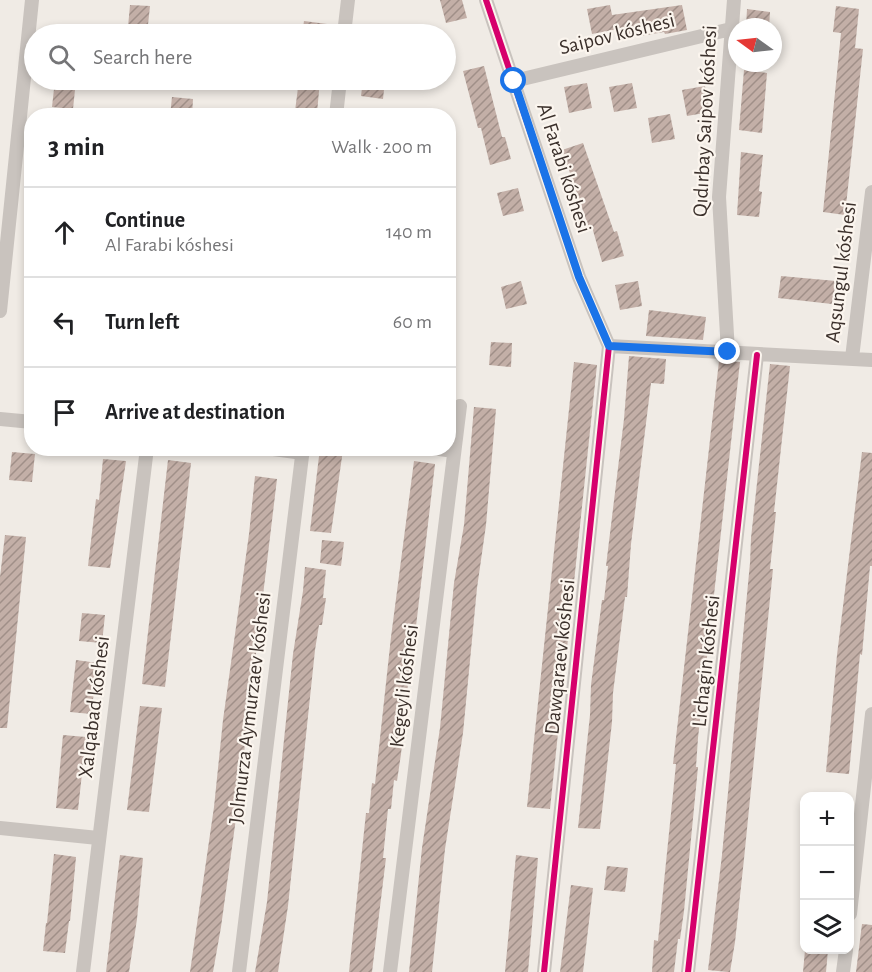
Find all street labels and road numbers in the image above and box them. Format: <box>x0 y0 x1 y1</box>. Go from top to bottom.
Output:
street label: Saipov kóshesi <box>557 10 677 58</box>
street label: Qıdırbay Saipov kóshesi <box>689 25 721 217</box>
street label: Al Farabi kóshesi <box>533 100 595 236</box>
street label: Aqsungul kóshesi <box>822 200 860 344</box>
street label: Dawqaraev kóshesi <box>541 578 579 736</box>
street label: Jolmurza Aymurzaev kóshesi <box>225 591 275 825</box>
street label: Lichagin kóshesi <box>689 594 723 728</box>
street label: Kegeyli kóshesi <box>386 623 422 749</box>
street label: Xalqabad kóshesi <box>75 635 113 779</box>

